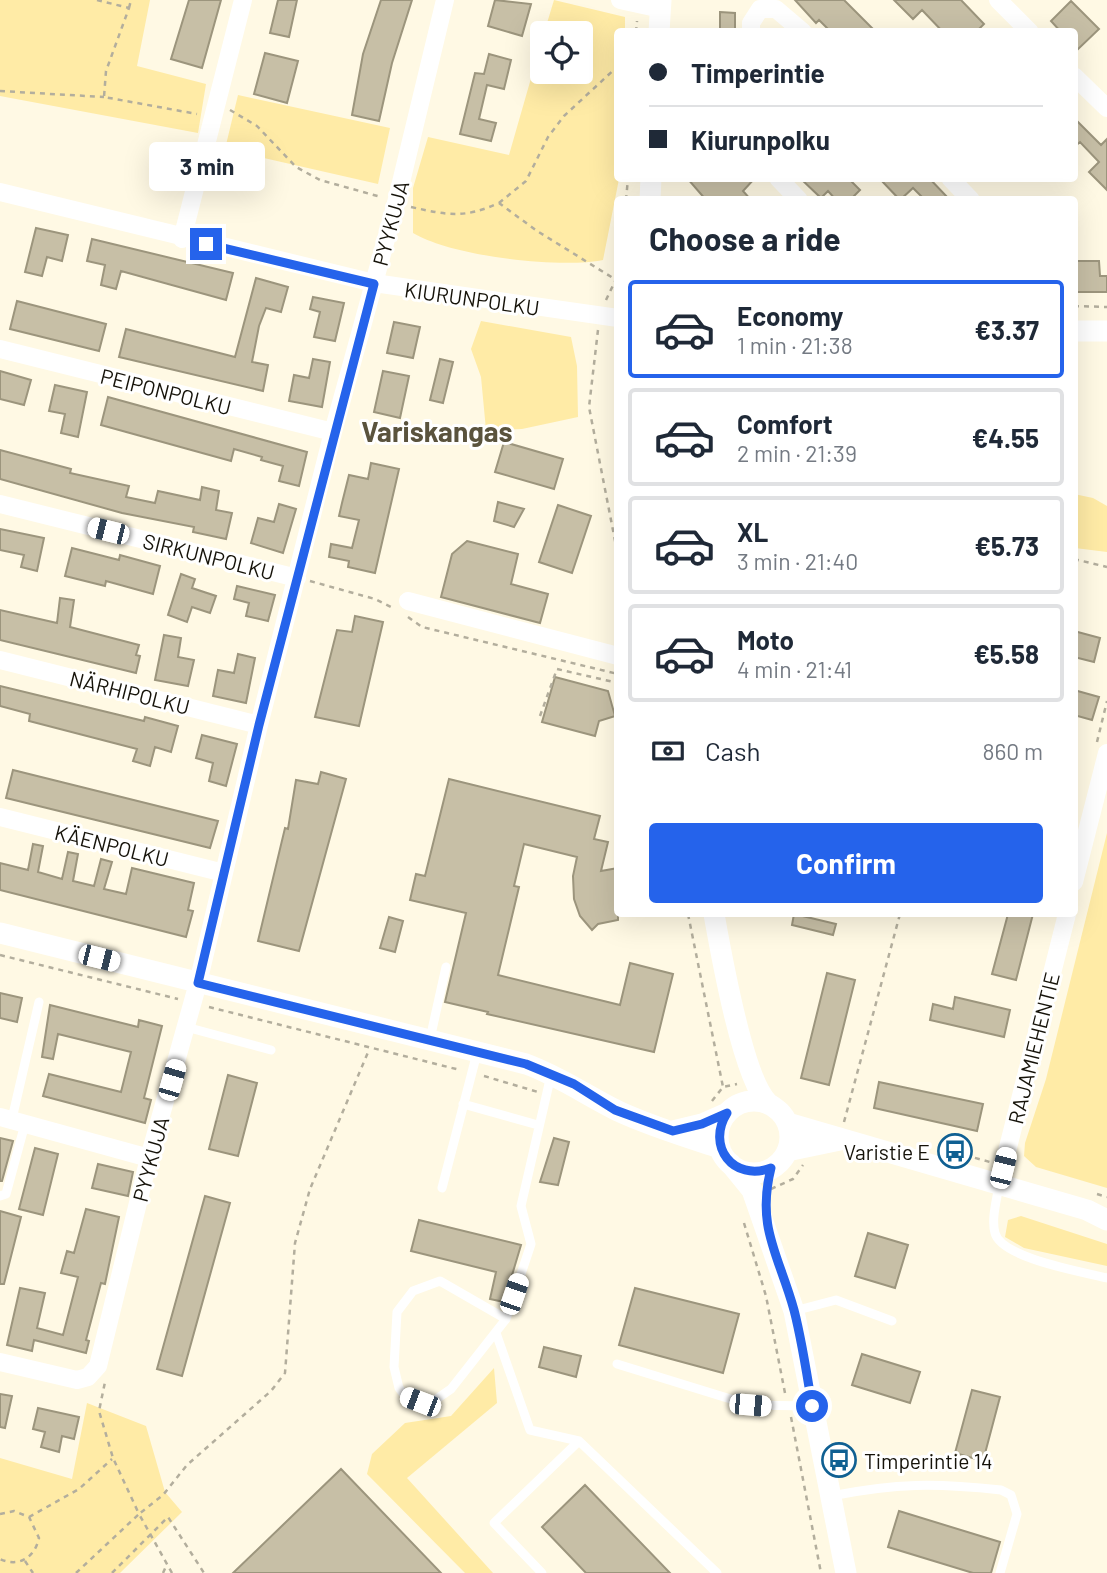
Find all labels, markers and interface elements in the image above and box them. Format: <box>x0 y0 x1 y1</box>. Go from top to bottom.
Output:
map controls <box>530 21 593 84</box>
button: locate <box>530 21 593 84</box>
text: Timperintie <box>691 57 825 88</box>
text: Kiurunpolku <box>691 124 830 155</box>
callout: 3 min <box>148 142 264 191</box>
text: 3 min <box>180 152 234 180</box>
street label: PYYKUJA <box>367 177 413 268</box>
text: Choose a ride <box>649 219 841 257</box>
route end <box>190 228 222 260</box>
street label: KIURUNPOLKU <box>403 276 541 320</box>
icon: car <box>653 298 716 361</box>
text: Economy <box>737 300 843 331</box>
text: €3.37 <box>975 314 1039 345</box>
text: 1 min · 21:38 <box>737 331 853 359</box>
street label: PEIPONPOLKU <box>98 363 234 419</box>
icon: car <box>653 406 716 469</box>
text: Comfort <box>737 408 833 439</box>
district label: Variskangas <box>361 414 513 448</box>
text: €4.55 <box>972 422 1039 453</box>
text: 2 min · 21:39 <box>737 439 857 467</box>
icon: car <box>653 514 716 577</box>
car <box>86 516 131 546</box>
text: XL <box>737 516 768 547</box>
street label: SIRKUNPOLKU <box>141 528 277 584</box>
text: €5.73 <box>975 530 1039 561</box>
text: 3 min · 21:40 <box>737 547 858 575</box>
icon: car <box>653 622 716 685</box>
text: Moto <box>737 624 794 655</box>
text: €5.58 <box>973 638 1039 669</box>
text: 4 min · 21:41 <box>737 655 852 683</box>
street label: NÄRHIPOLKU <box>67 665 193 719</box>
icon: cash <box>649 732 687 770</box>
text: Cash <box>705 735 760 766</box>
text: 860 m <box>983 737 1043 765</box>
street label: KÄENPOLKU <box>52 819 172 871</box>
button: Confirm <box>649 823 1043 903</box>
car <box>77 943 122 973</box>
street label: RAJAMIEHENTIE <box>1002 970 1064 1126</box>
car <box>157 1057 188 1103</box>
street label: PYYKUJA <box>127 1113 173 1204</box>
bus stop icon: Varistie E <box>936 1132 974 1170</box>
place label: Varistie E <box>844 1139 930 1164</box>
car <box>988 1145 1019 1191</box>
car <box>498 1271 531 1317</box>
car <box>397 1385 444 1419</box>
route start <box>796 1390 828 1422</box>
car <box>729 1393 772 1417</box>
bus stop icon: Timperintie 14 <box>820 1441 858 1479</box>
place label: Timperintie 14 <box>864 1448 993 1473</box>

